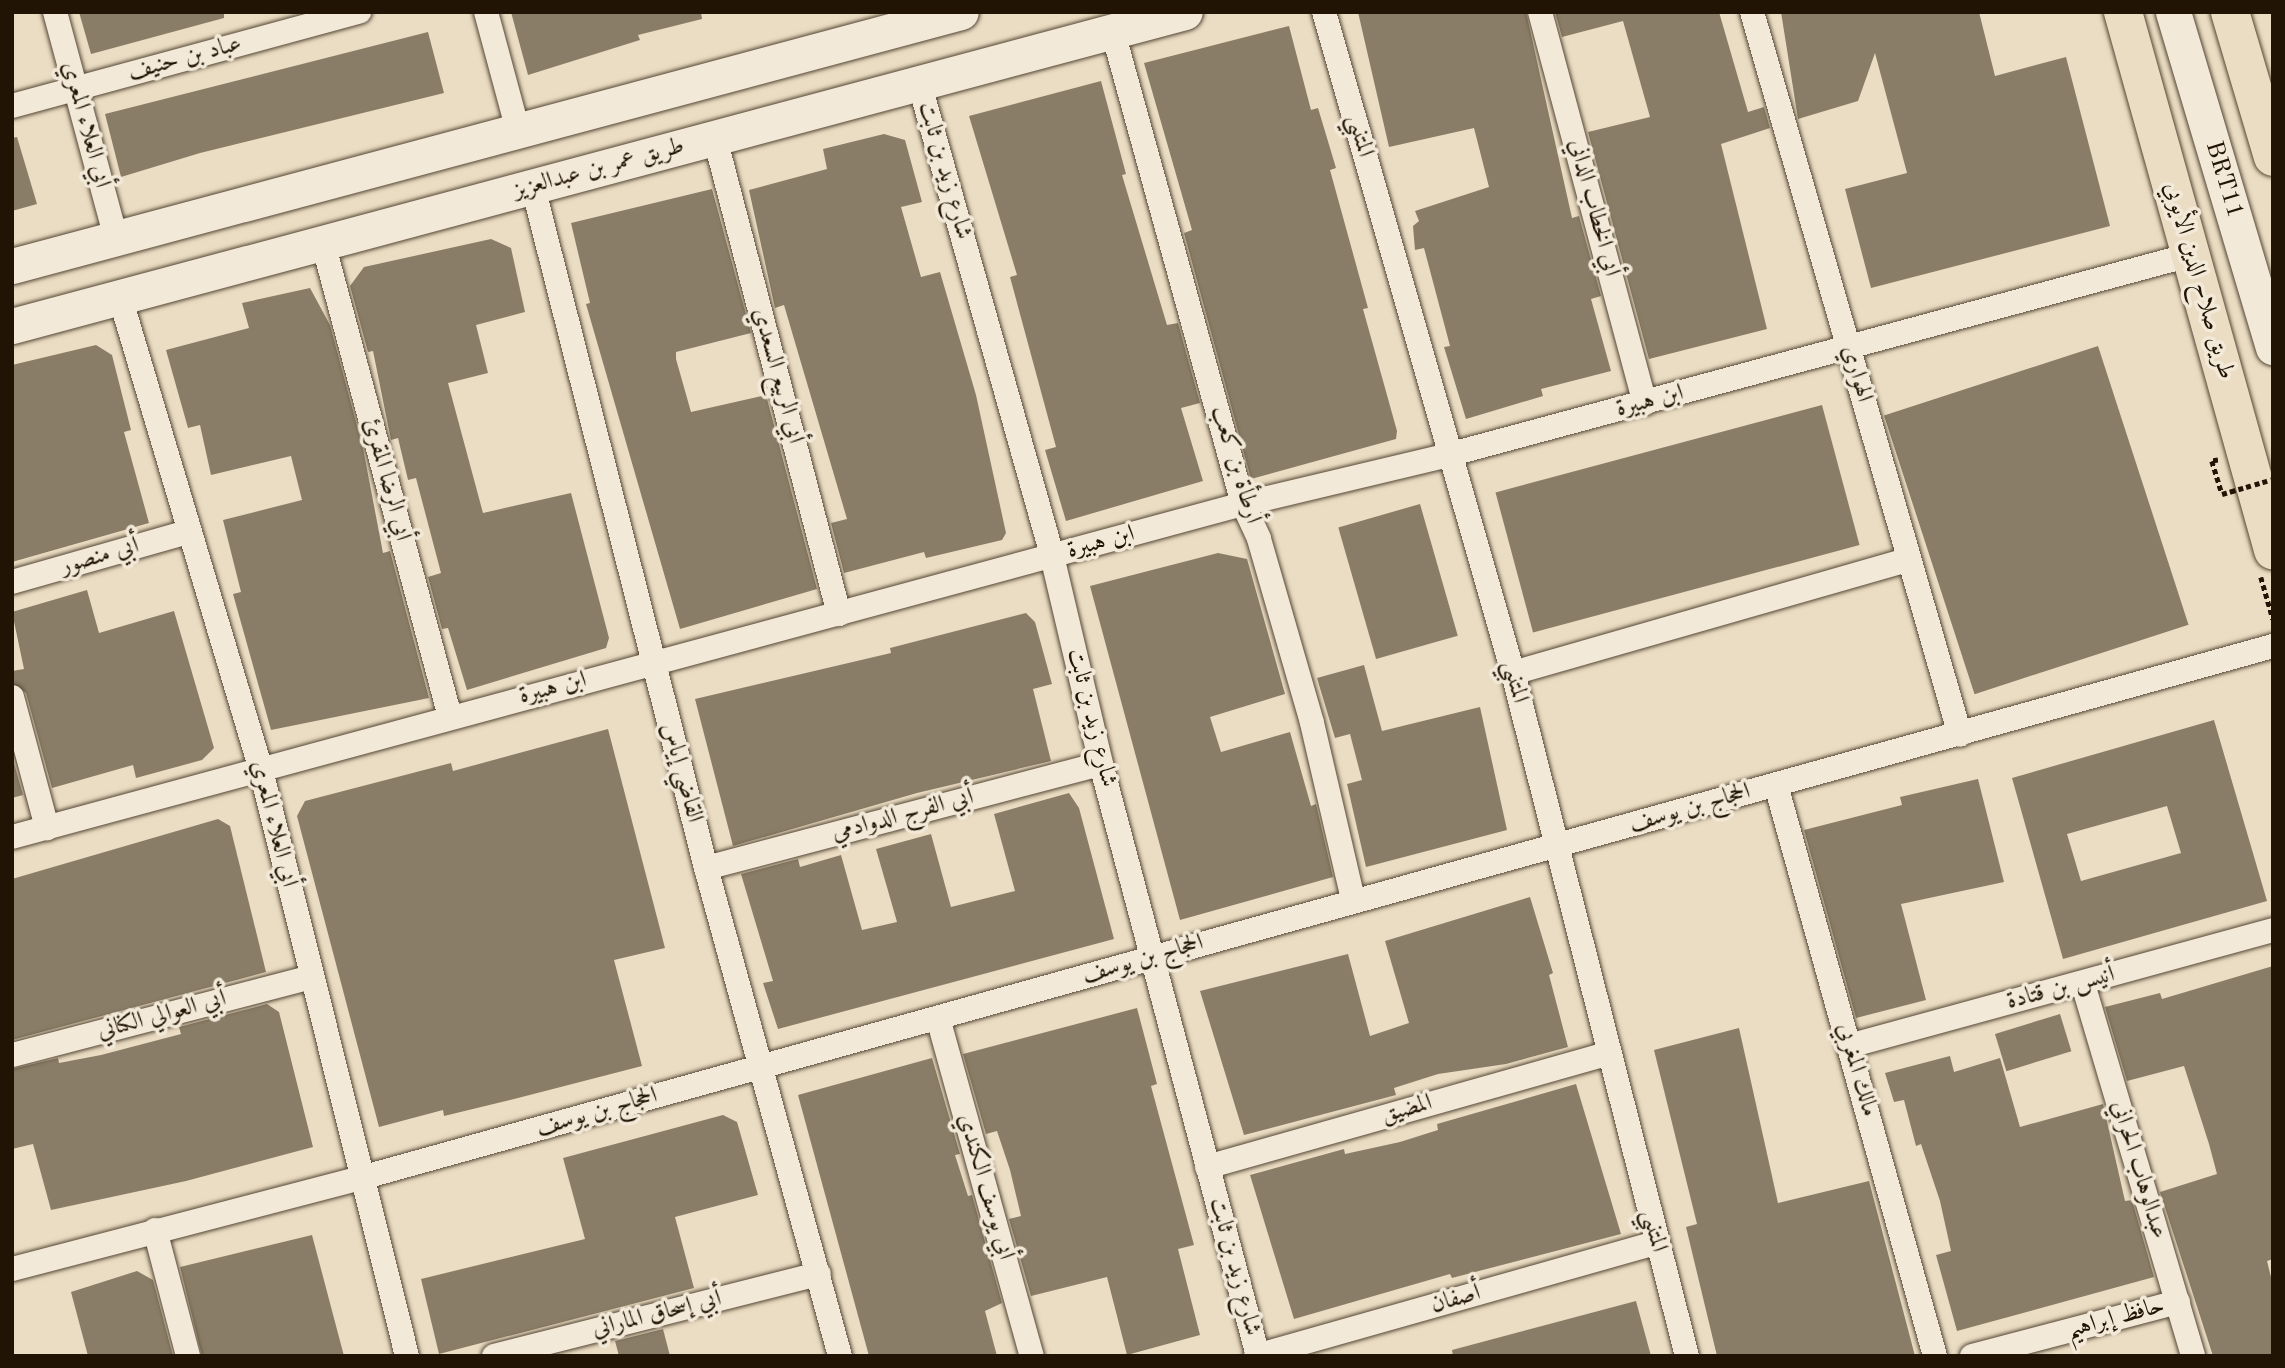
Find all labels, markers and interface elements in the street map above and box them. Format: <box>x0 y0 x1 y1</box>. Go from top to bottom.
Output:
street label: عباد بن حنيف <box>125 30 245 88</box>
street label: أبي العلاء المعري <box>54 59 116 191</box>
street label: شارع زيد بن ثابت <box>911 99 977 243</box>
street label: المتنبي <box>1339 111 1379 161</box>
street label: طريق عمر بن عبدالعزيز <box>510 132 688 206</box>
street label: أبي الخطاب الداني <box>1561 136 1625 280</box>
street label: BRT11 <box>2198 138 2248 222</box>
street label: طريق صلاح الدين الأيوبي <box>2156 179 2240 383</box>
street label: أبي الربيع السعدي <box>745 305 809 447</box>
street label: الهواري <box>1834 342 1878 406</box>
street label: ابن هبيرة <box>1613 379 1687 425</box>
street label: أرطأة بن كعب <box>1203 403 1267 527</box>
street label: أبي الرضا المقرئ <box>356 416 416 544</box>
street label: ابن هبيرة <box>1064 520 1138 566</box>
street label: أبي منصور <box>57 532 143 582</box>
street label: شارع زيد بن ثابت <box>1060 646 1122 790</box>
street label: المتنبي <box>1495 658 1533 706</box>
street label: ابن هبيرة <box>516 666 590 712</box>
street label: القاضي إياس <box>654 720 708 826</box>
street label: أبي العلاء المعري <box>243 758 303 890</box>
street label: الحجاج بن يوسف <box>1626 778 1754 840</box>
street label: أبي الفرج الدوادمي <box>829 783 977 849</box>
street label: الحجاج بن يوسف <box>1079 929 1207 991</box>
street label: أنيس بن قتادة <box>2004 961 2118 1017</box>
street label: أبي العوالي الكناني <box>94 985 230 1047</box>
street label: مالك المغربي <box>1829 1020 1883 1120</box>
street label: الحجاج بن يوسف <box>533 1082 661 1144</box>
street label: المضيق <box>1378 1089 1436 1131</box>
street label: عبدالوهاب الحراني <box>2103 1097 2173 1243</box>
street label: أبي يوسف الكندي <box>950 1111 1020 1263</box>
street label: شارع زيد بن ثابت <box>1202 1195 1266 1339</box>
street label: المتنبي <box>1634 1207 1672 1255</box>
street label: أصفان <box>1428 1279 1484 1321</box>
street label: أبي إسحاق الماراني <box>589 1285 725 1345</box>
street label: حافظ إبراهيم <box>2064 1292 2168 1346</box>

